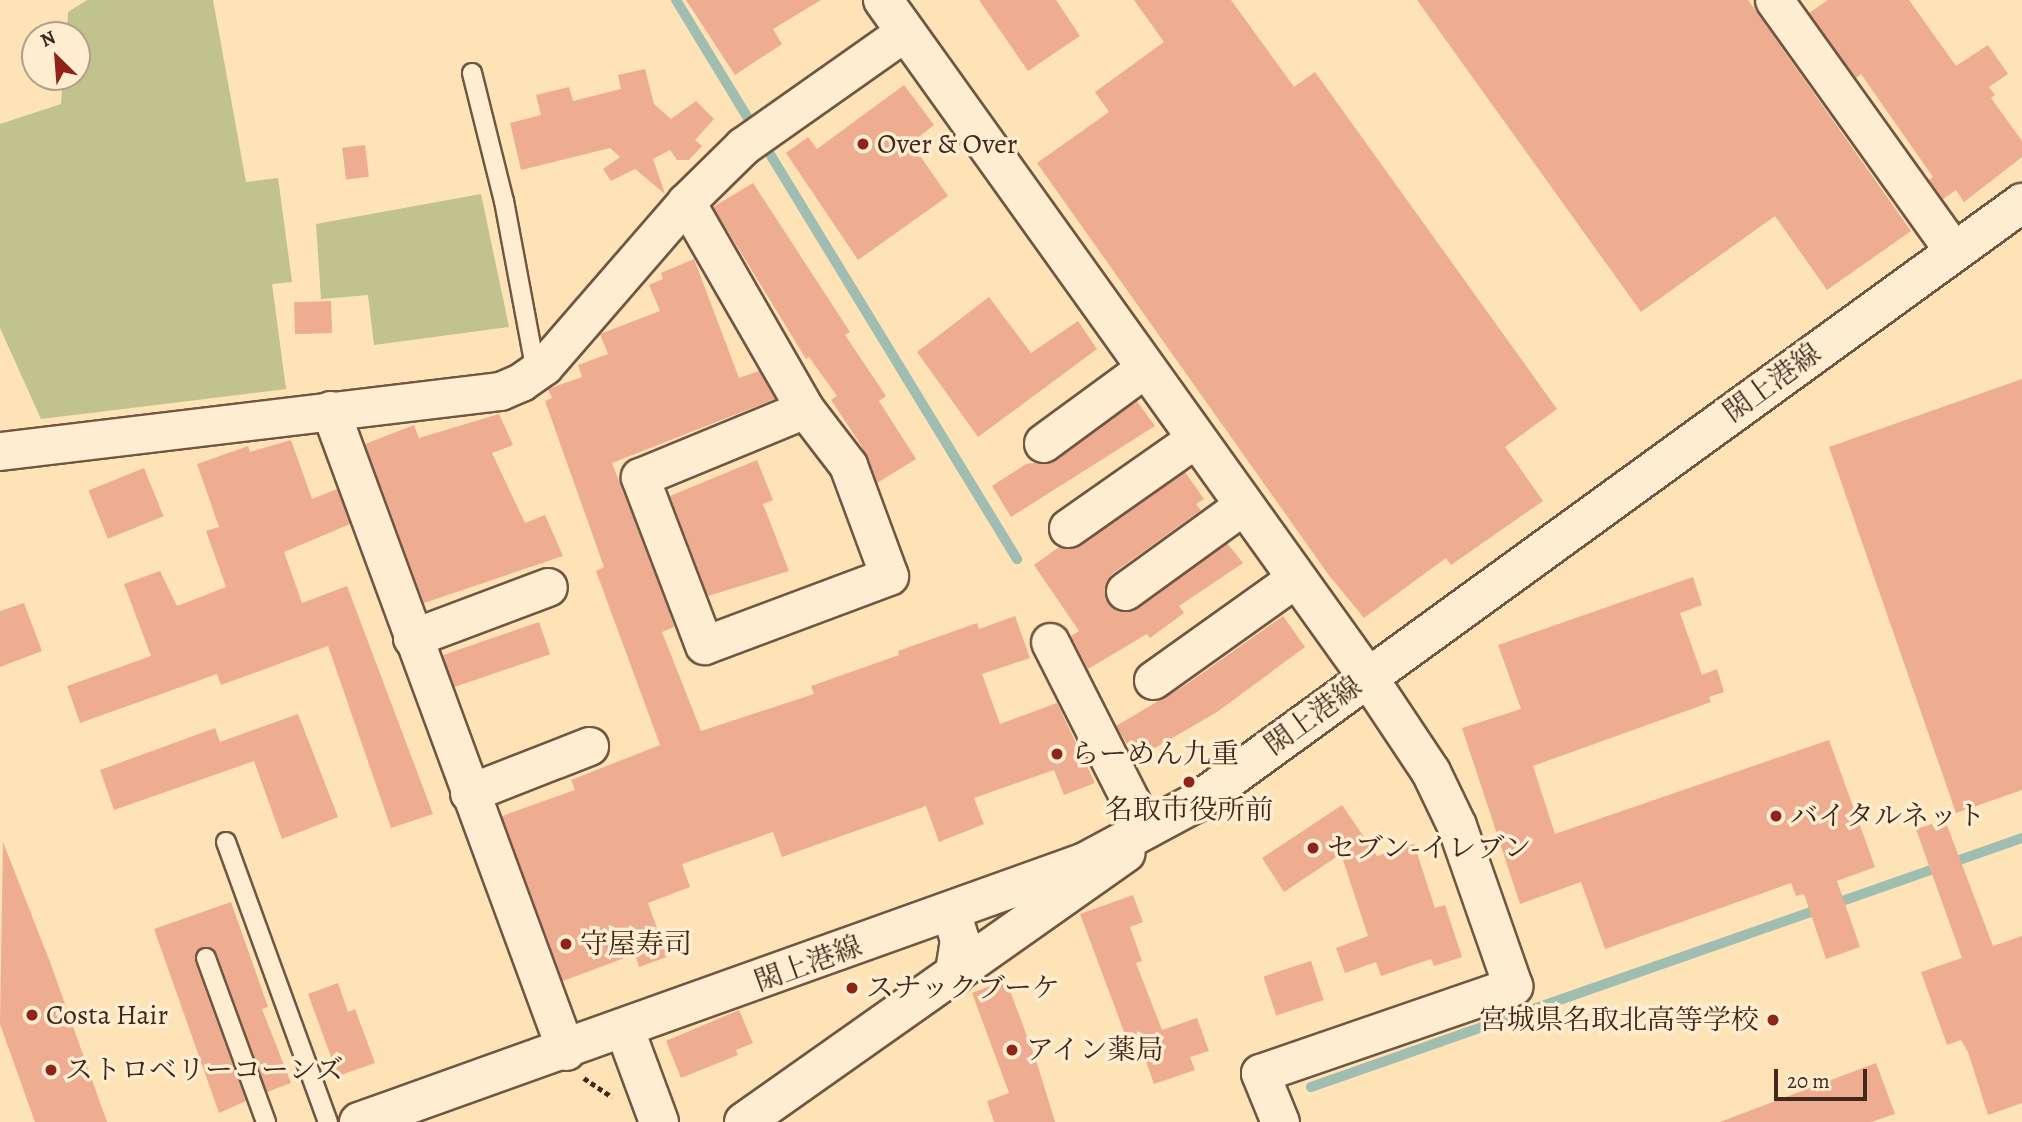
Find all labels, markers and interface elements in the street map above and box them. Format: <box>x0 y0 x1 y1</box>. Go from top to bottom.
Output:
north arrow <box>21 21 91 91</box>
text: N <box>36 24 60 53</box>
place label: Over & Over <box>877 127 1018 161</box>
marker: Over & Over <box>855 136 871 152</box>
street label: 閖上港線 <box>1717 336 1827 430</box>
street label: 閖上港線 <box>1258 669 1368 763</box>
place label: らーめん九重 <box>1071 737 1239 771</box>
marker: らーめん九重 <box>1049 746 1065 762</box>
marker: 名取市役所前 <box>1181 774 1197 790</box>
place label: 名取市役所前 <box>1105 793 1273 827</box>
place label: バイタルネット <box>1790 799 1986 833</box>
marker: バイタルネット <box>1768 808 1784 824</box>
place label: セブン-イレブン <box>1327 831 1534 865</box>
marker: セブン-イレブン <box>1305 840 1321 856</box>
place label: 守屋寿司 <box>580 927 692 961</box>
street label: 閖上港線 <box>750 929 866 999</box>
marker: 守屋寿司 <box>558 936 574 952</box>
place label: スナックブーケ <box>866 971 1061 1005</box>
marker: スナックブーケ <box>844 980 860 996</box>
place label: Costa Hair <box>46 998 168 1032</box>
place label: 宮城県名取北高等学校 <box>1479 1003 1759 1037</box>
marker: Costa Hair <box>24 1007 40 1023</box>
marker: 宮城県名取北高等学校 <box>1765 1012 1781 1028</box>
place label: アイン薬局 <box>1026 1033 1166 1067</box>
marker: アイン薬局 <box>1004 1042 1020 1058</box>
place label: ストロベリーコーンズ <box>65 1053 345 1087</box>
scale bar <box>1777 1056 1870 1100</box>
marker: ストロベリーコーンズ <box>43 1062 59 1078</box>
text: 20 m <box>1787 1067 1830 1095</box>

